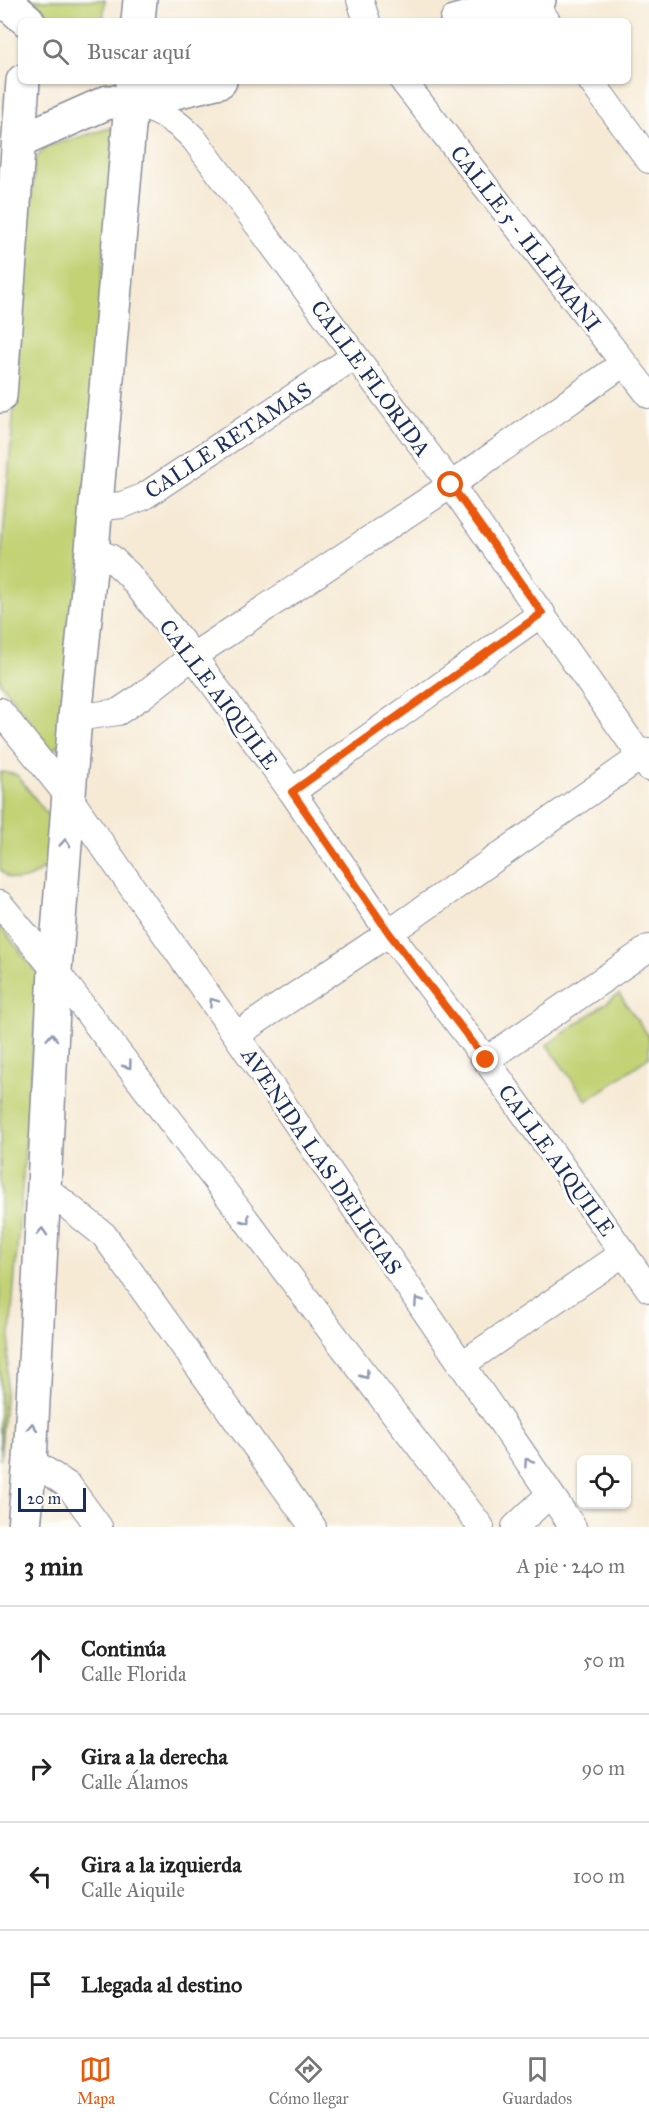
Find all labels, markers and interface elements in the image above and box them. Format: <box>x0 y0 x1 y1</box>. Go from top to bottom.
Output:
search box <box>18 18 631 84</box>
icon: search <box>39 35 72 68</box>
text: Buscar aquí <box>87 38 190 65</box>
street label: CALLE 5 - ILLIMANI <box>445 140 607 337</box>
street label: CALLE FLORIDA <box>305 295 436 462</box>
street label: CALLE RETAMAS <box>140 376 317 504</box>
route start <box>437 471 463 497</box>
street label: CALLE AIQUILE <box>153 614 284 775</box>
one-way arrow <box>58 838 71 847</box>
one-way arrow <box>209 997 220 1008</box>
one-way arrow <box>45 1033 58 1042</box>
street label: AVENIDA LAS DELICIAS <box>235 1042 408 1280</box>
route end <box>472 1046 498 1072</box>
one-way arrow <box>121 1059 132 1070</box>
street label: CALLE AIQUILE <box>493 1079 621 1242</box>
one-way arrow <box>239 1213 250 1224</box>
one-way arrow <box>36 1228 49 1237</box>
one-way arrow <box>413 1297 425 1307</box>
one-way arrow <box>358 1368 369 1379</box>
one-way arrow <box>25 1422 38 1431</box>
map controls <box>577 1455 631 1509</box>
button: locate <box>577 1455 631 1509</box>
one-way arrow <box>524 1458 535 1469</box>
scale bar <box>18 1485 86 1512</box>
text: 20 m <box>27 1489 61 1508</box>
text: 3 min <box>24 1550 83 1582</box>
text: A pie · 240 m <box>517 1554 625 1578</box>
text: Continúa <box>81 1635 166 1662</box>
icon: ahead <box>24 1644 57 1677</box>
text: 50 m <box>583 1648 625 1672</box>
text: Calle Florida <box>81 1662 186 1686</box>
text: Gira a la derecha <box>81 1743 228 1770</box>
icon: right <box>24 1752 57 1785</box>
text: 90 m <box>582 1756 625 1780</box>
text: Calle Álamos <box>81 1770 188 1794</box>
text: Gira a la izquierda <box>81 1851 242 1878</box>
icon: left <box>24 1860 57 1893</box>
text: 100 m <box>573 1864 625 1888</box>
text: Calle Aiquile <box>81 1878 185 1902</box>
icon: arrive <box>24 1968 57 2001</box>
text: Llegada al destino <box>81 1971 242 1998</box>
tab: Mapa <box>77 2053 115 2108</box>
tab: Cómo llegar <box>269 2053 348 2108</box>
tab: Guardados <box>502 2053 572 2108</box>

